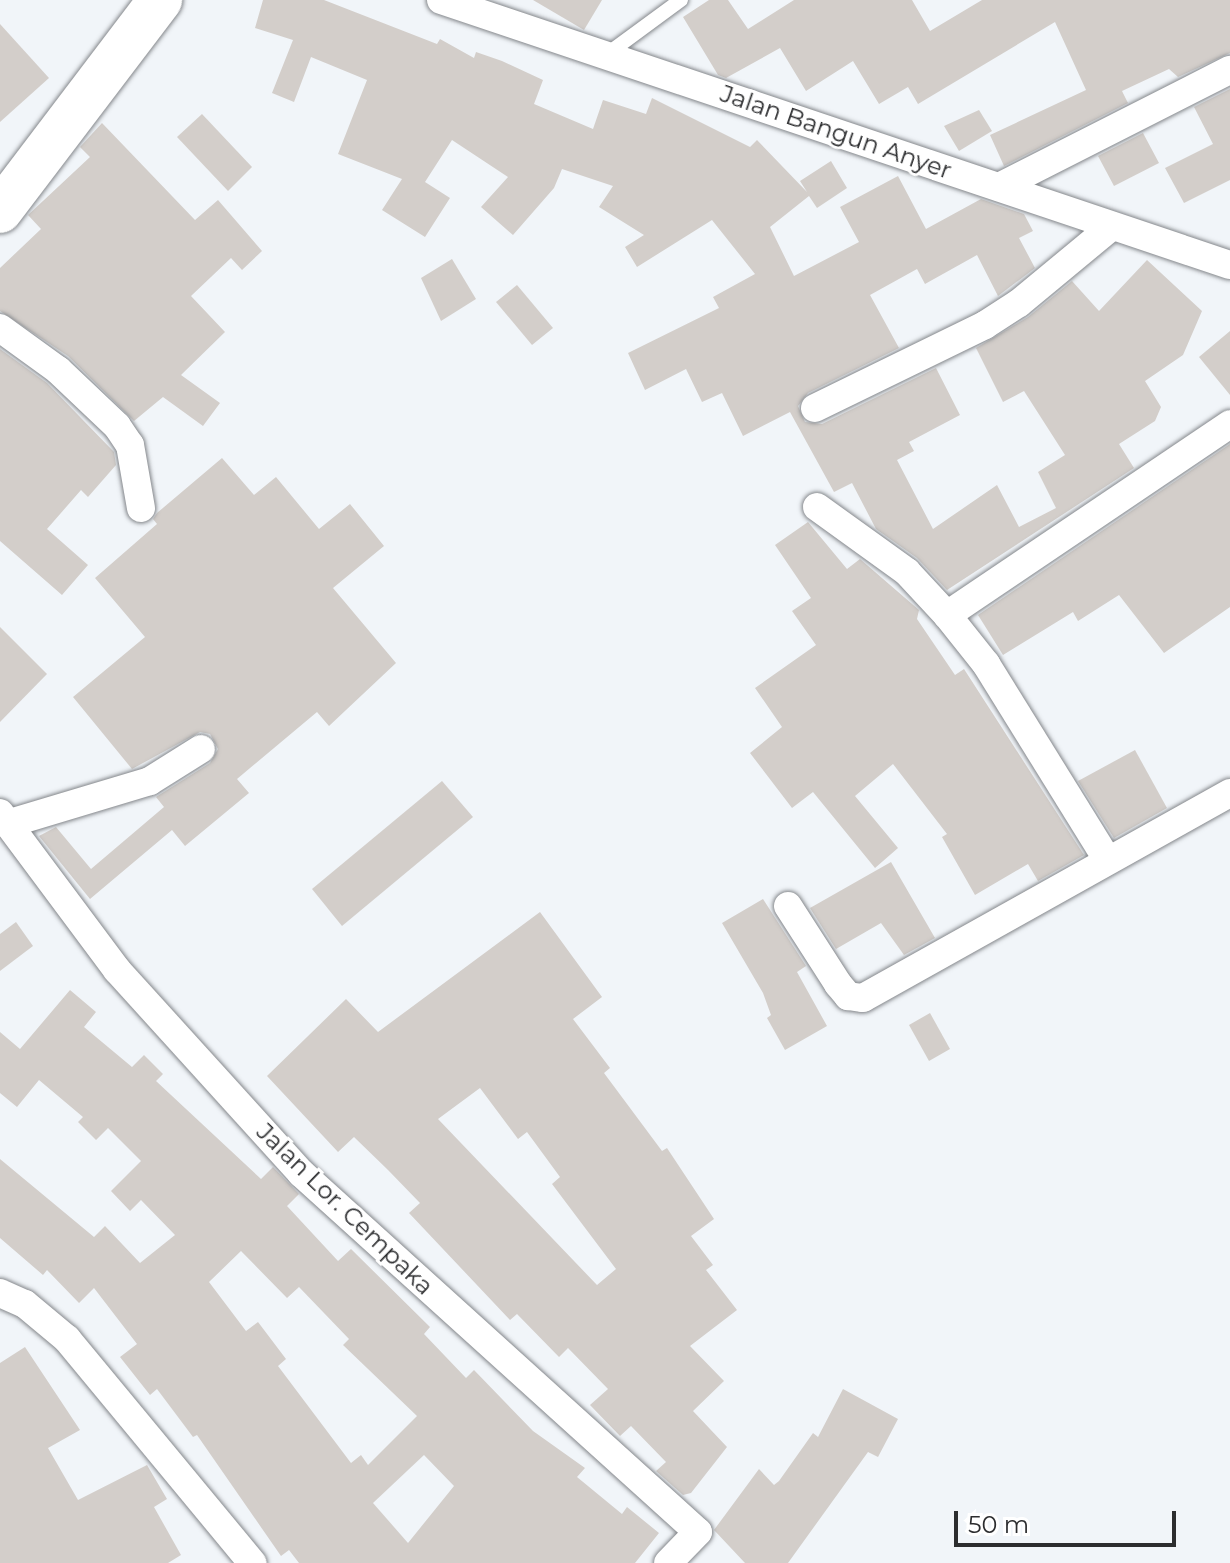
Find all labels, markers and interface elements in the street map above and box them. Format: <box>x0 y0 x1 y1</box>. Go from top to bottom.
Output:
street label: Jalan Bangun Anyer <box>717 79 955 185</box>
street label: Jalan Lor. Cempaka <box>251 1117 439 1301</box>
scale bar <box>958 1495 1180 1545</box>
text: 50 m <box>968 1510 1029 1539</box>

